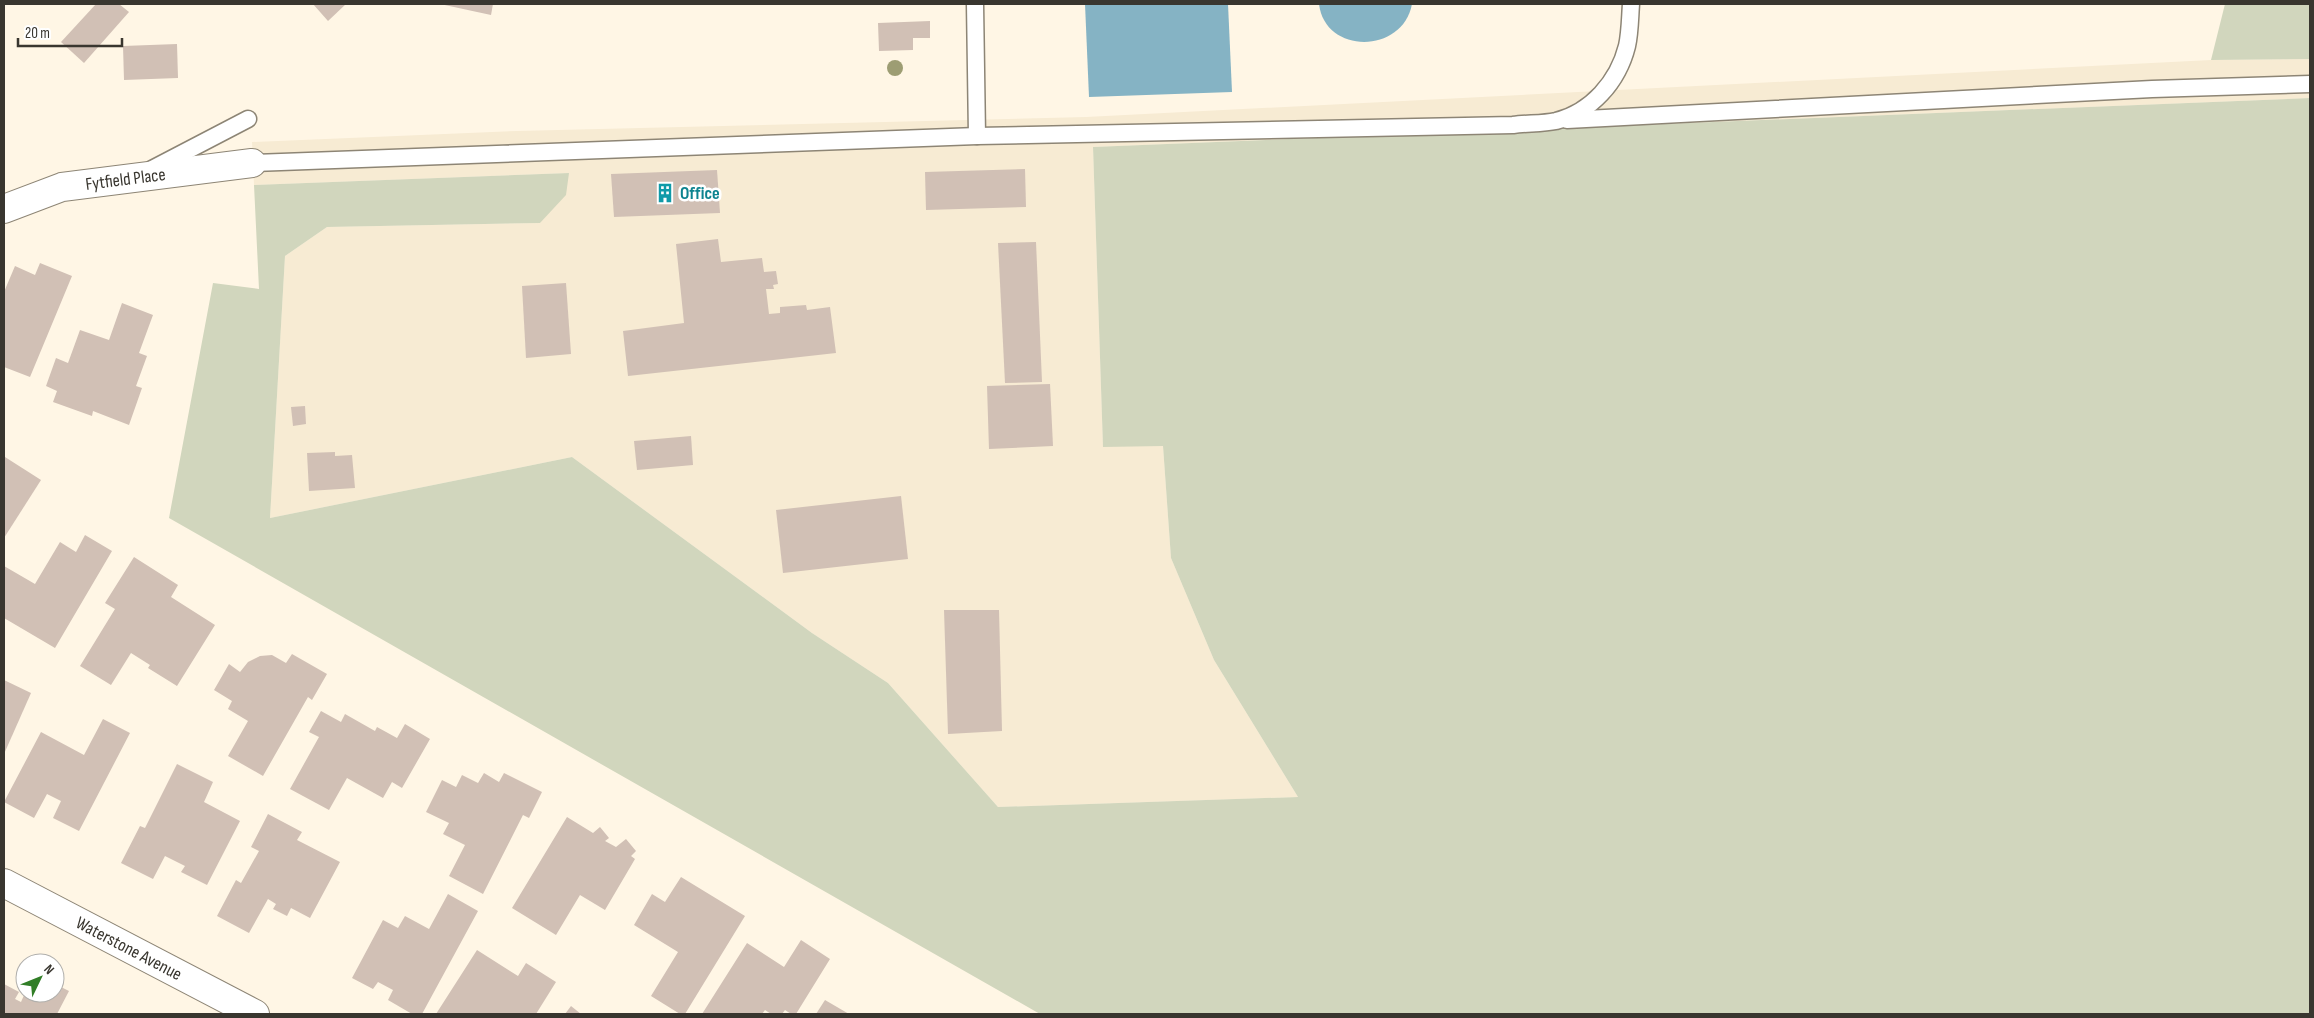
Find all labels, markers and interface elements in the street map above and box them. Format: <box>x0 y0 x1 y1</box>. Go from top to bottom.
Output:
scale bar <box>18 15 121 47</box>
text: 20 m <box>25 24 50 43</box>
street label: Fytfield Place <box>84 164 167 194</box>
building icon: Office <box>654 182 676 204</box>
place label: Office <box>680 183 720 204</box>
street label: Waterstone Avenue <box>72 912 186 985</box>
north arrow <box>15 953 65 1003</box>
text: N <box>40 961 58 978</box>

